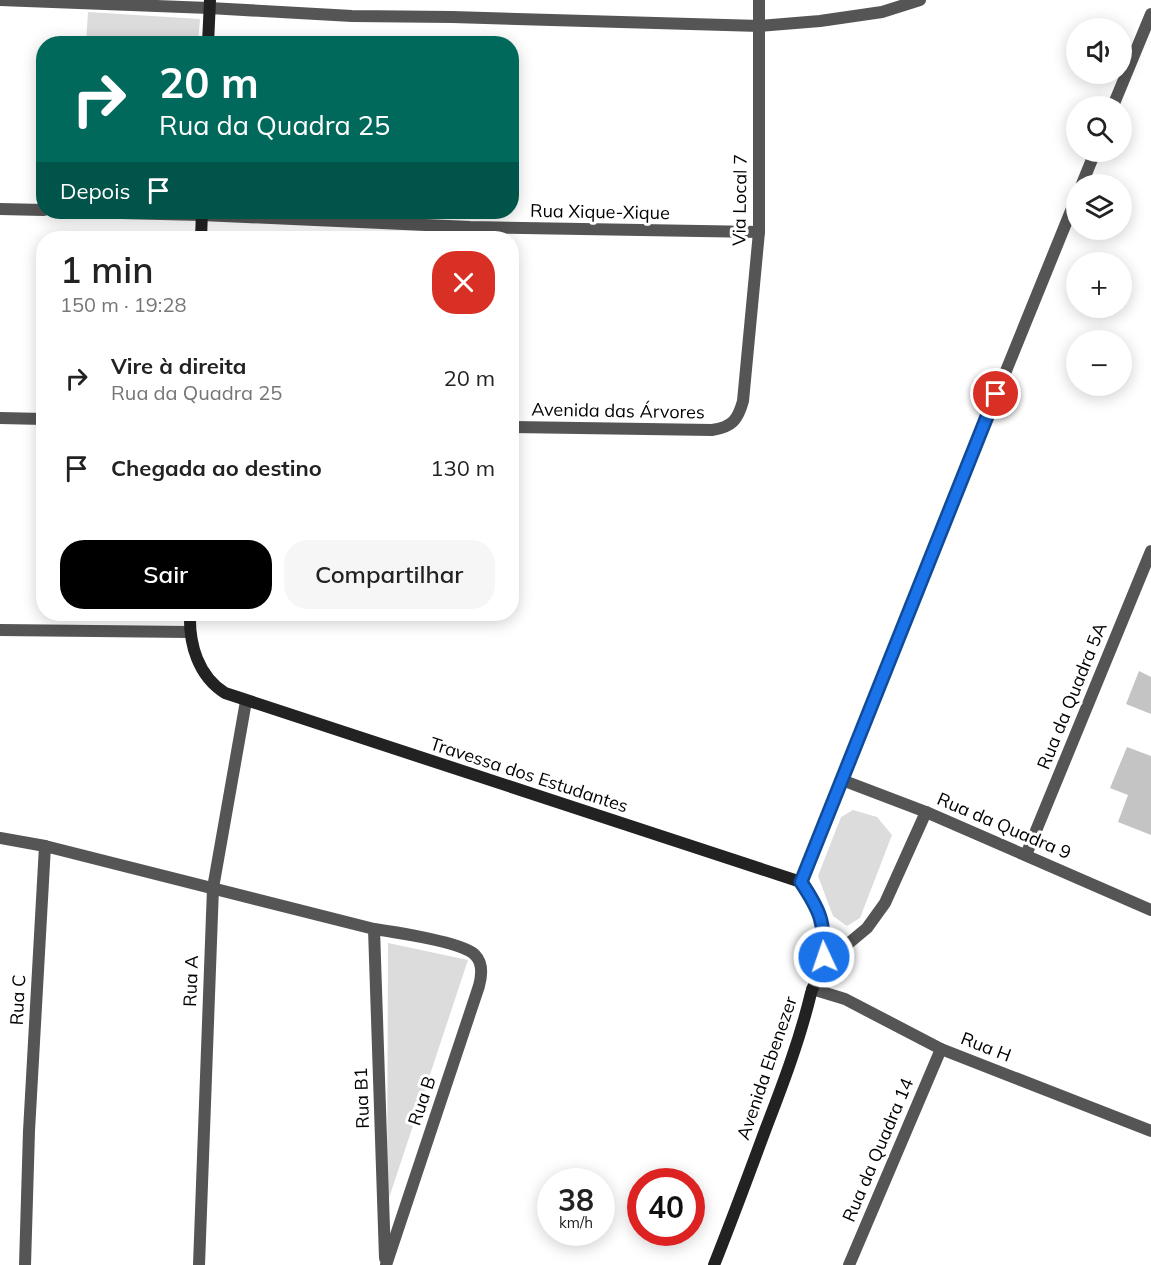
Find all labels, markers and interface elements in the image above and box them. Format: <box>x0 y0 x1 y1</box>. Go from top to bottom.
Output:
map controls <box>1066 18 1132 396</box>
button: sound <box>1066 18 1132 84</box>
text: 20 m <box>159 56 259 109</box>
icon: right <box>60 60 138 138</box>
button: search <box>1066 96 1132 162</box>
text: Rua da Quadra 25 <box>159 108 390 142</box>
street label: Via Local 7 <box>727 154 752 246</box>
icon: arrive <box>142 174 175 207</box>
button: layers <box>1066 174 1132 240</box>
text: Depois <box>60 177 130 205</box>
street label: Rua Xique-Xique <box>530 199 670 224</box>
text: 1 min <box>60 247 154 292</box>
button: close <box>432 251 495 314</box>
button: + <box>1066 252 1132 318</box>
text: 150 m · 19:28 <box>60 292 186 317</box>
button: − <box>1066 330 1132 396</box>
text: Vire à direita <box>111 352 246 380</box>
icon: right <box>60 362 93 395</box>
text: 20 m <box>444 364 495 392</box>
pin <box>970 368 1021 419</box>
icon: arrive <box>979 377 1012 410</box>
text: Rua da Quadra 25 <box>111 380 282 405</box>
street label: Avenida das Árvores <box>531 397 705 424</box>
icon: arrive <box>60 452 93 485</box>
text: Chegada ao destino <box>111 454 322 482</box>
text: 130 m <box>430 454 495 482</box>
button: Sair <box>60 540 272 609</box>
button: Compartilhar <box>284 540 495 609</box>
street label: Rua da Quadra 5A <box>1032 619 1112 773</box>
street label: Travessa dos Estudantes <box>427 732 631 817</box>
street label: Rua da Quadra 9 <box>934 787 1075 864</box>
position arrow <box>792 925 856 989</box>
street label: Rua A <box>178 955 203 1007</box>
street label: Rua C <box>5 974 30 1026</box>
street label: Avenida Ebenezer <box>731 993 802 1143</box>
street label: Rua H <box>958 1026 1015 1067</box>
street label: Rua B1 <box>349 1067 374 1129</box>
street label: Rua B <box>402 1073 441 1128</box>
street label: Rua da Quadra 14 <box>837 1074 918 1225</box>
speed limit sign: 40 <box>627 1168 705 1246</box>
text: 38 <box>558 1181 594 1219</box>
text: km/h <box>559 1213 593 1232</box>

